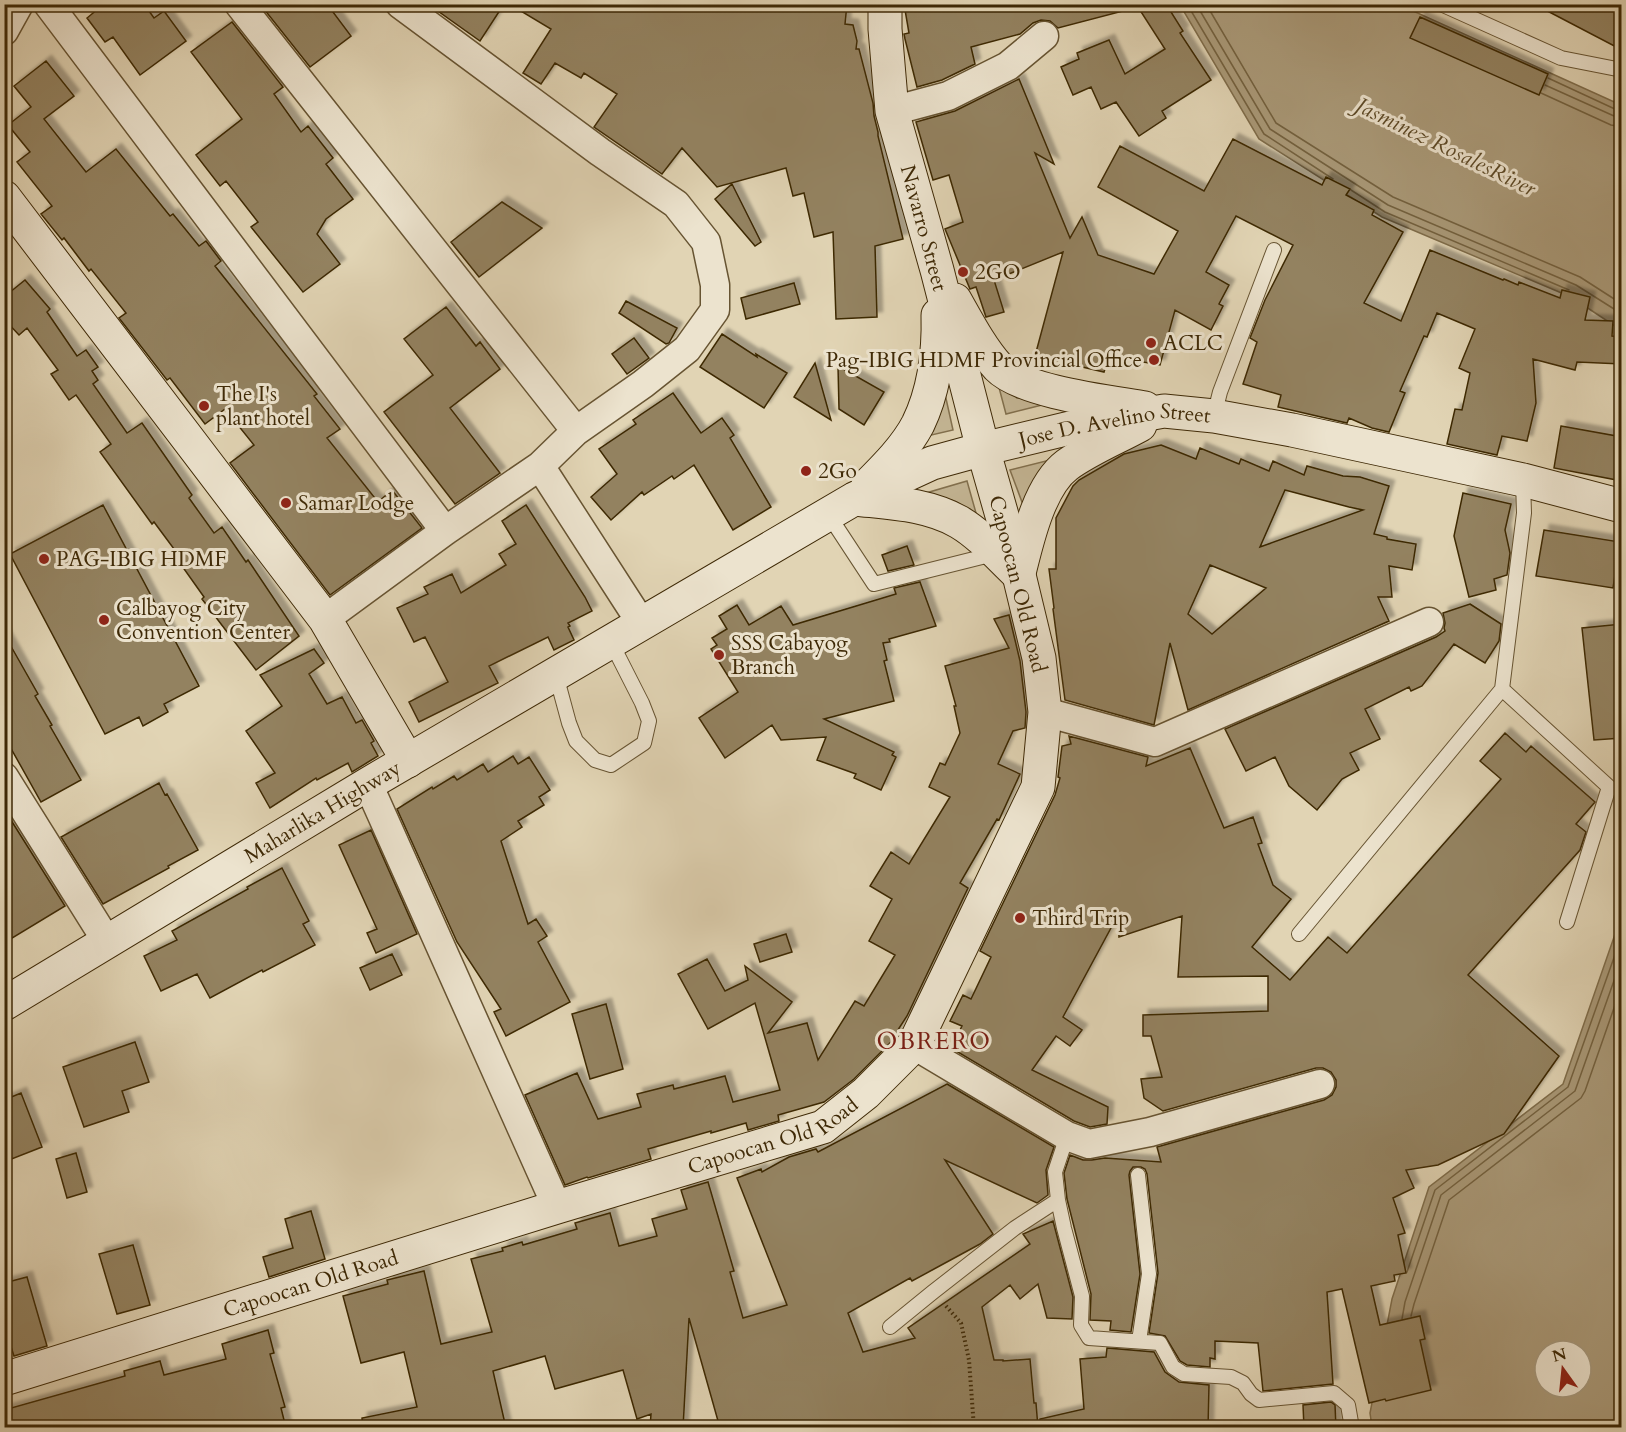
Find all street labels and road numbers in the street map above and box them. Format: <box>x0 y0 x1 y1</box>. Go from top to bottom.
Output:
street label: Navarro Street <box>893 162 954 295</box>
street label: Jose D. Avelino Street <box>1013 397 1212 456</box>
street label: Capoocan Old Road <box>981 492 1054 676</box>
street label: Maharlika Highway <box>239 754 406 870</box>
street label: Capoocan Old Road <box>684 1091 864 1182</box>
street label: Capoocan Old Road <box>220 1243 402 1325</box>

